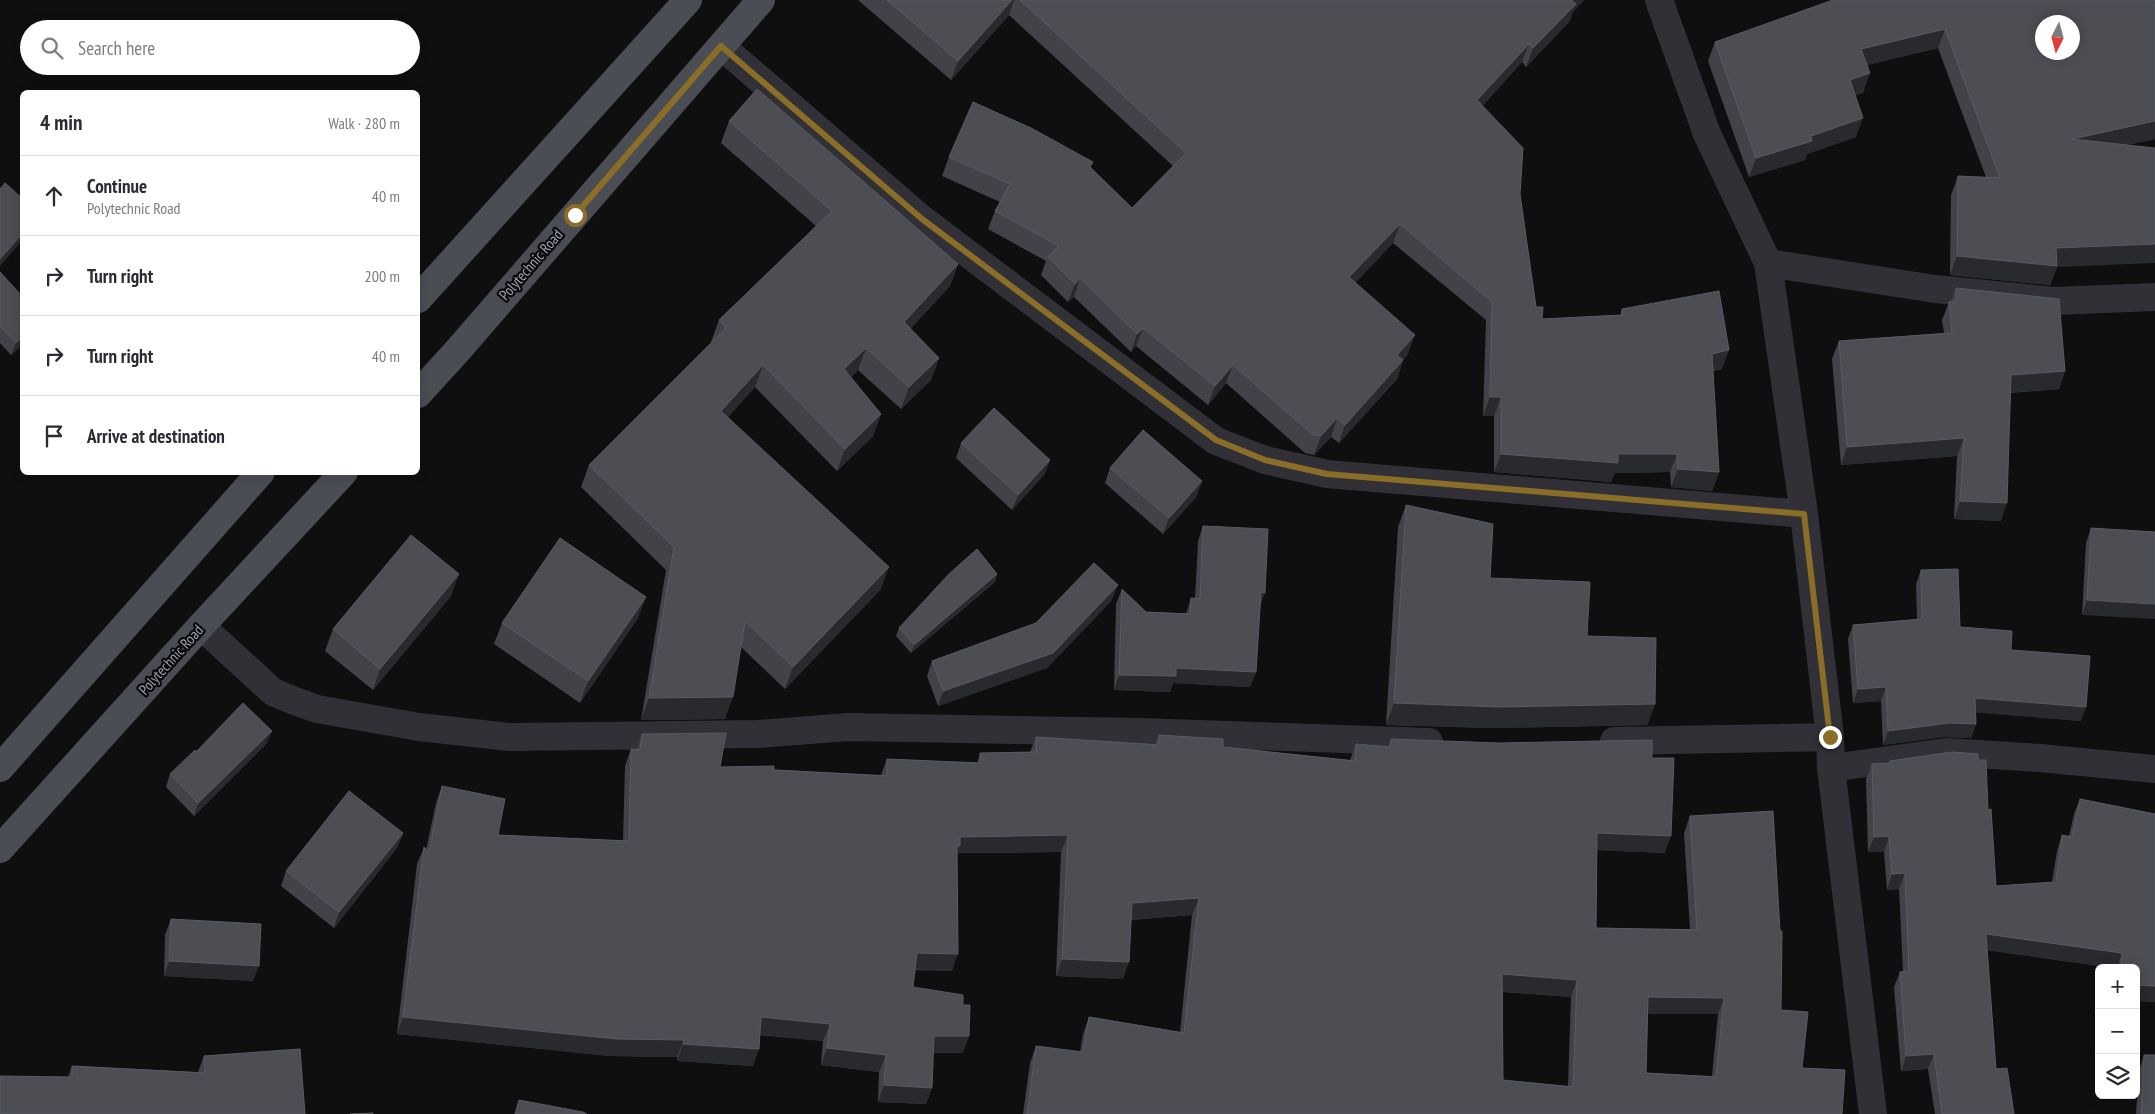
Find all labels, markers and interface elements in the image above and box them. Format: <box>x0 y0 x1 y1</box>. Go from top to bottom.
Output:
north arrow <box>2035 15 2080 60</box>
search box <box>20 20 420 75</box>
icon: search <box>38 34 66 62</box>
text: Search here <box>78 36 155 60</box>
text: 4 min <box>40 109 82 136</box>
text: Walk · 280 m <box>328 113 400 133</box>
text: Continue <box>87 174 147 198</box>
icon: ahead <box>40 182 68 210</box>
text: 40 m <box>372 186 400 206</box>
text: Polytechnic Road <box>87 198 180 218</box>
route start <box>564 204 587 227</box>
street label: Polytechnic Road <box>495 225 567 304</box>
icon: right <box>40 262 68 290</box>
text: Turn right <box>87 264 153 288</box>
text: 200 m <box>365 266 400 286</box>
icon: right <box>40 342 68 370</box>
text: Turn right <box>87 344 153 368</box>
text: 40 m <box>372 346 400 366</box>
icon: arrive <box>40 422 68 450</box>
text: Arrive at destination <box>87 424 225 448</box>
street label: Polytechnic Road <box>134 621 207 699</box>
route end <box>1819 726 1842 749</box>
map controls <box>2095 964 2140 1099</box>
button: + <box>2095 964 2140 1009</box>
button: − <box>2095 1009 2140 1054</box>
button: layers <box>2095 1054 2140 1099</box>

